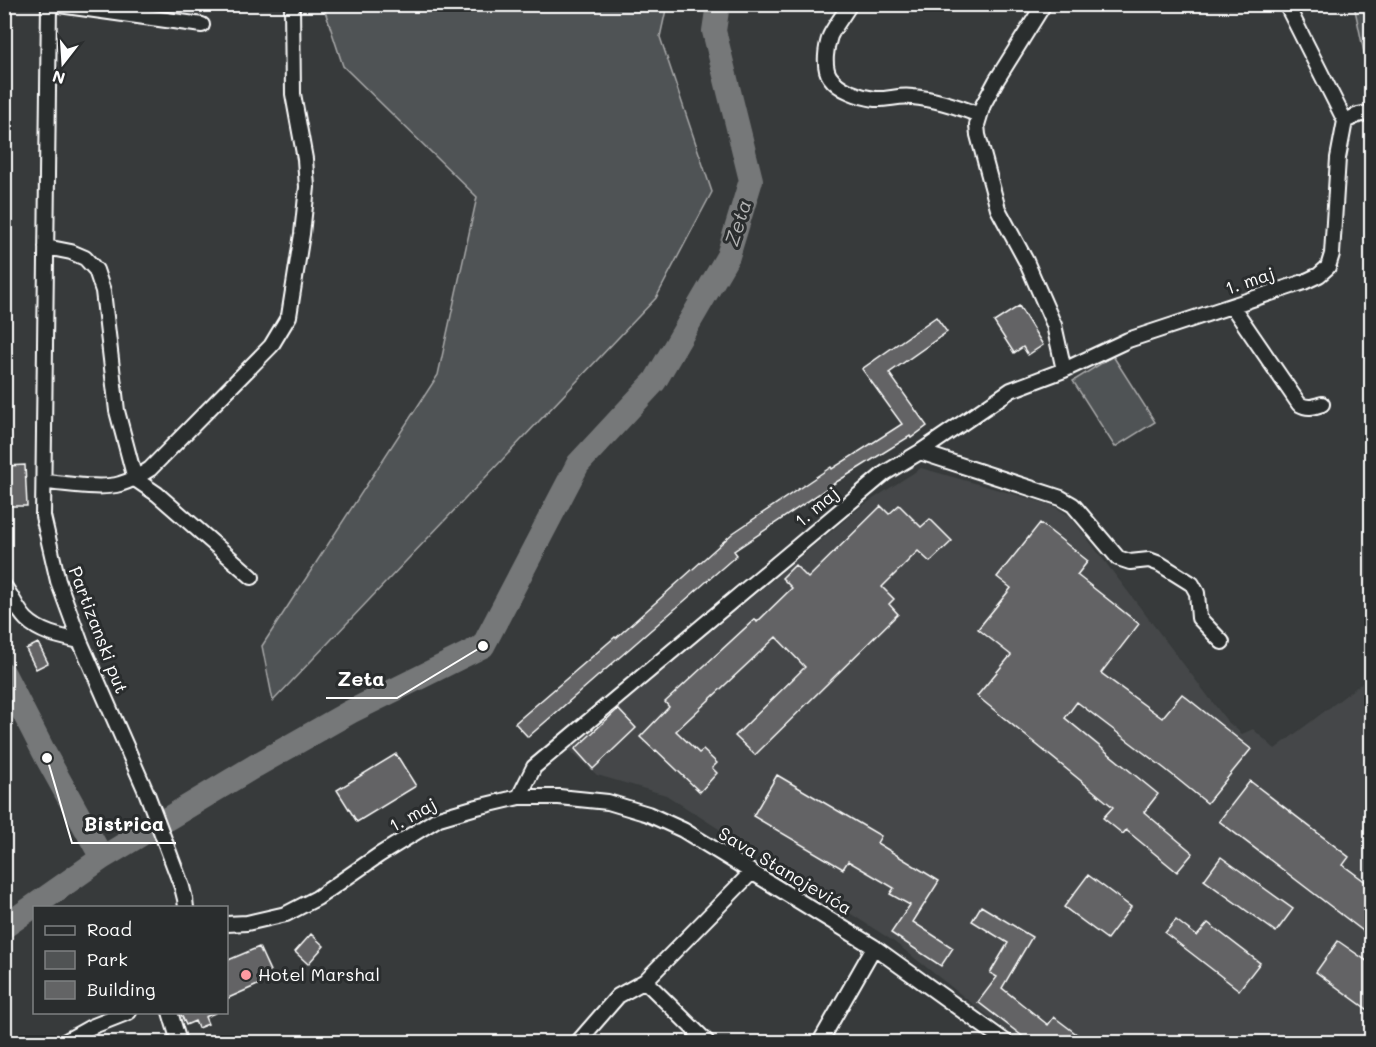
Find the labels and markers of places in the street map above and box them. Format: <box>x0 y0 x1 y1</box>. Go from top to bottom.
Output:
callout: Zeta <box>326 660 397 698</box>
callout: Bistrica <box>72 805 176 843</box>
place label: Hotel Marshal <box>258 962 380 986</box>
marker: Hotel Marshal <box>239 968 253 982</box>

